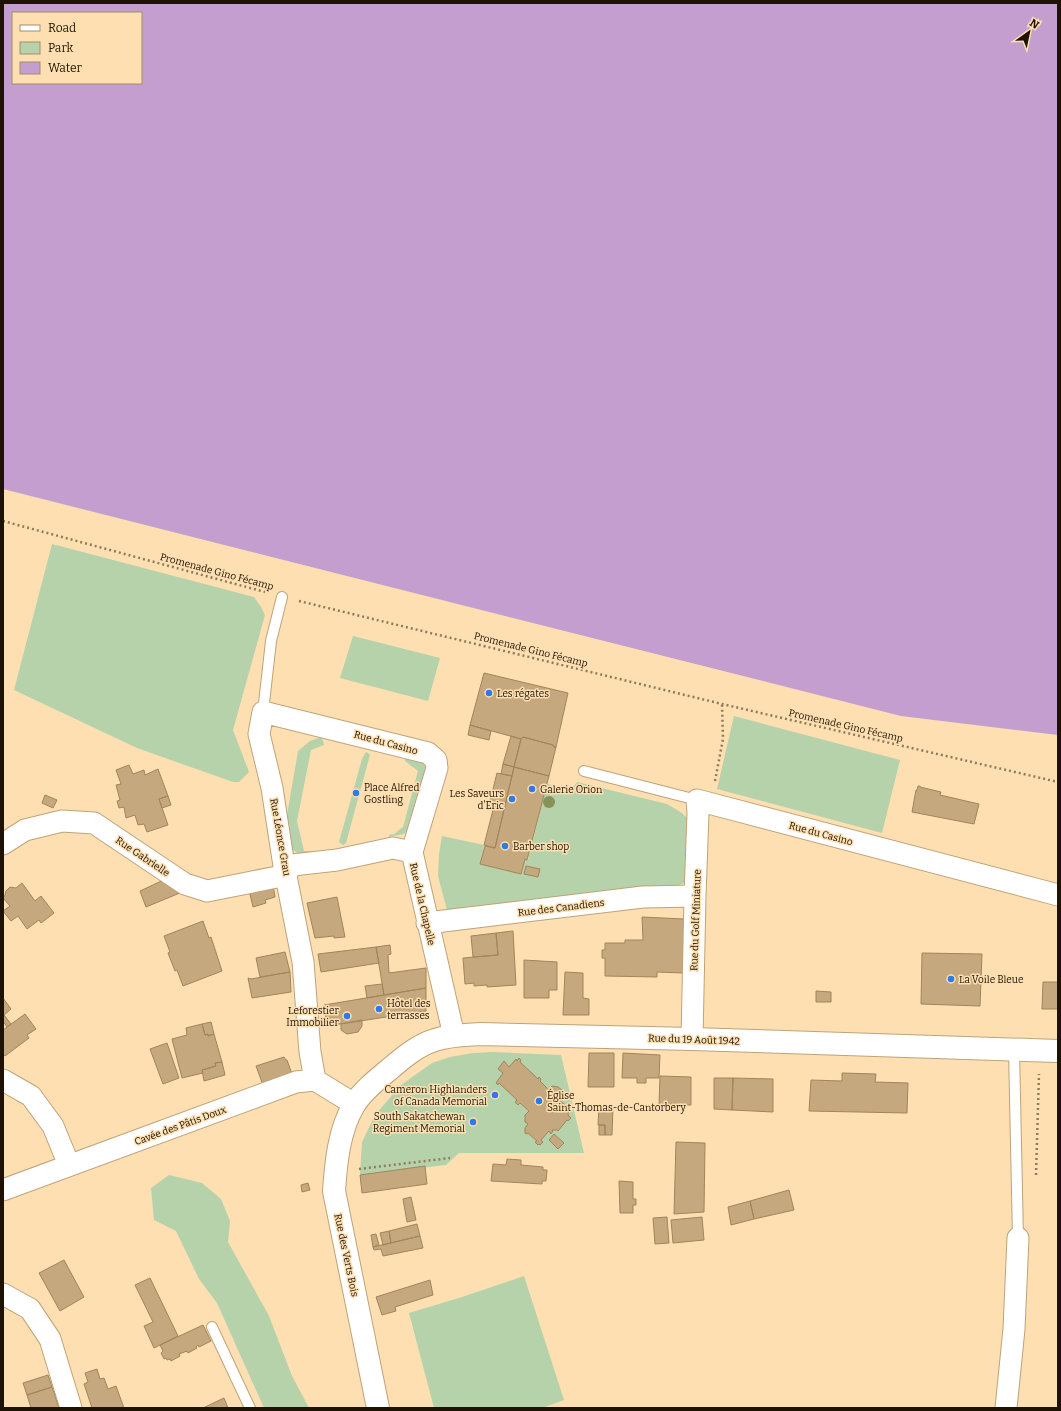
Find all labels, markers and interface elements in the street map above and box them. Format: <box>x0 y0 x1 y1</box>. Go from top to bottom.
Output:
legend <box>12 12 142 84</box>
north arrow <box>1009 12 1049 52</box>
text: N <box>1027 16 1042 32</box>
text: Road <box>48 21 76 35</box>
text: Park <box>48 41 74 55</box>
text: Water <box>48 61 83 75</box>
street label: Promenade Gino Fécamp <box>159 551 275 593</box>
street label: Promenade Gino Fécamp <box>473 630 589 670</box>
marker: Les régates <box>484 688 494 698</box>
place label: Les régates <box>497 688 549 700</box>
street label: Promenade Gino Fécamp <box>787 707 904 745</box>
street label: Rue du Casino <box>352 729 419 757</box>
place label: Place Alfred Gostling <box>364 782 420 806</box>
marker: Galerie Orion <box>527 784 537 794</box>
place label: Galerie Orion <box>540 784 603 796</box>
marker: Place Alfred Gostling <box>351 788 361 798</box>
place label: Les Saveurs d'Eric <box>450 788 504 812</box>
marker: Les Saveurs d'Eric <box>507 794 517 804</box>
street label: Rue Léonce Grau <box>267 797 293 877</box>
street label: Rue du Casino <box>787 820 854 848</box>
street label: Rue Gabrielle <box>113 834 172 879</box>
marker: Barber shop <box>500 841 510 851</box>
place label: Barber shop <box>513 841 569 853</box>
street label: Rue de la Chapelle <box>407 862 437 947</box>
street label: Rue du Golf Miniature <box>688 869 704 971</box>
street label: Rue des Canadiens <box>517 897 605 919</box>
marker: La Voile Bleue <box>946 974 956 984</box>
place label: La Voile Bleue <box>959 974 1023 986</box>
place label: Hôtel des terrasses <box>387 997 431 1022</box>
marker: Hôtel des terrasses <box>374 1004 384 1014</box>
place label: Leforestier Immobilier <box>286 1005 340 1029</box>
marker: Leforestier Immobilier <box>342 1011 352 1021</box>
street label: Rue du 19 Août 1942 <box>648 1031 740 1048</box>
place label: Cameron Highlanders of Canada Memorial <box>384 1084 487 1108</box>
place label: Église Saint-Thomas-de-Cantorbery <box>547 1088 687 1114</box>
marker: Cameron Highlanders of Canada Memorial <box>490 1090 500 1100</box>
marker: Église Saint-Thomas-de-Cantorbery <box>534 1096 544 1106</box>
street label: Cavée des Pâtis Doux <box>132 1103 228 1148</box>
place label: South Sakatchewan Regiment Memorial <box>373 1111 466 1135</box>
marker: South Sakatchewan Regiment Memorial <box>468 1117 478 1127</box>
street label: Rue des Verts Bois <box>331 1213 361 1298</box>

